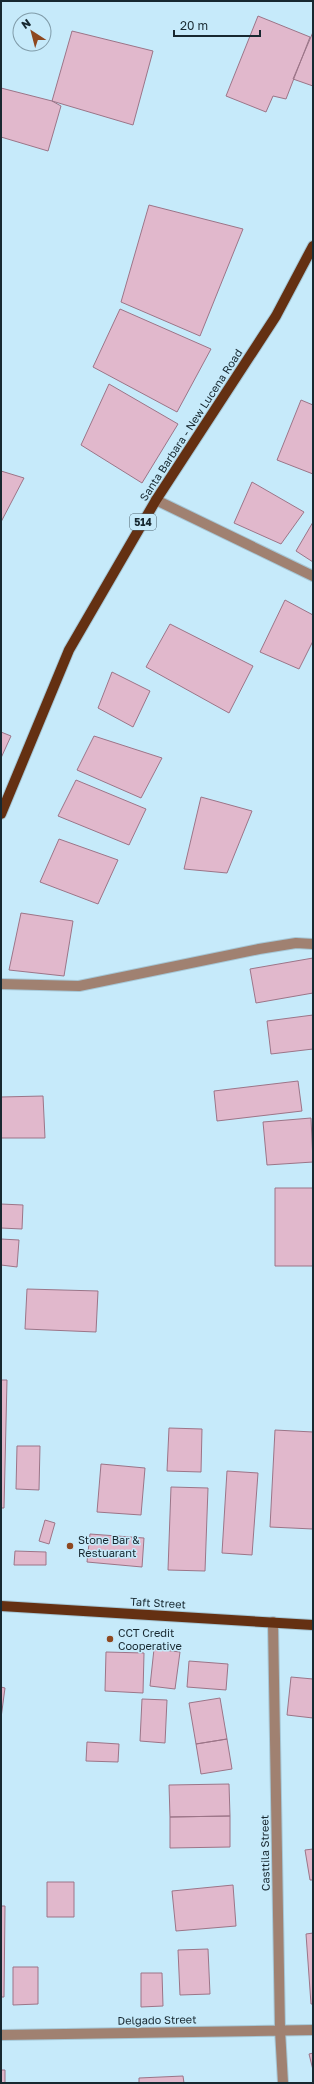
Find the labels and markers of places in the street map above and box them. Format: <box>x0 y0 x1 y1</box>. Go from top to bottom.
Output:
place label: Stone Bar & Restuarant <box>78 1533 140 1559</box>
marker: Stone Bar & Restuarant <box>65 1541 75 1551</box>
place label: CCT Credit Cooperative <box>118 1626 182 1652</box>
marker: CCT Credit Cooperative <box>105 1634 115 1644</box>

